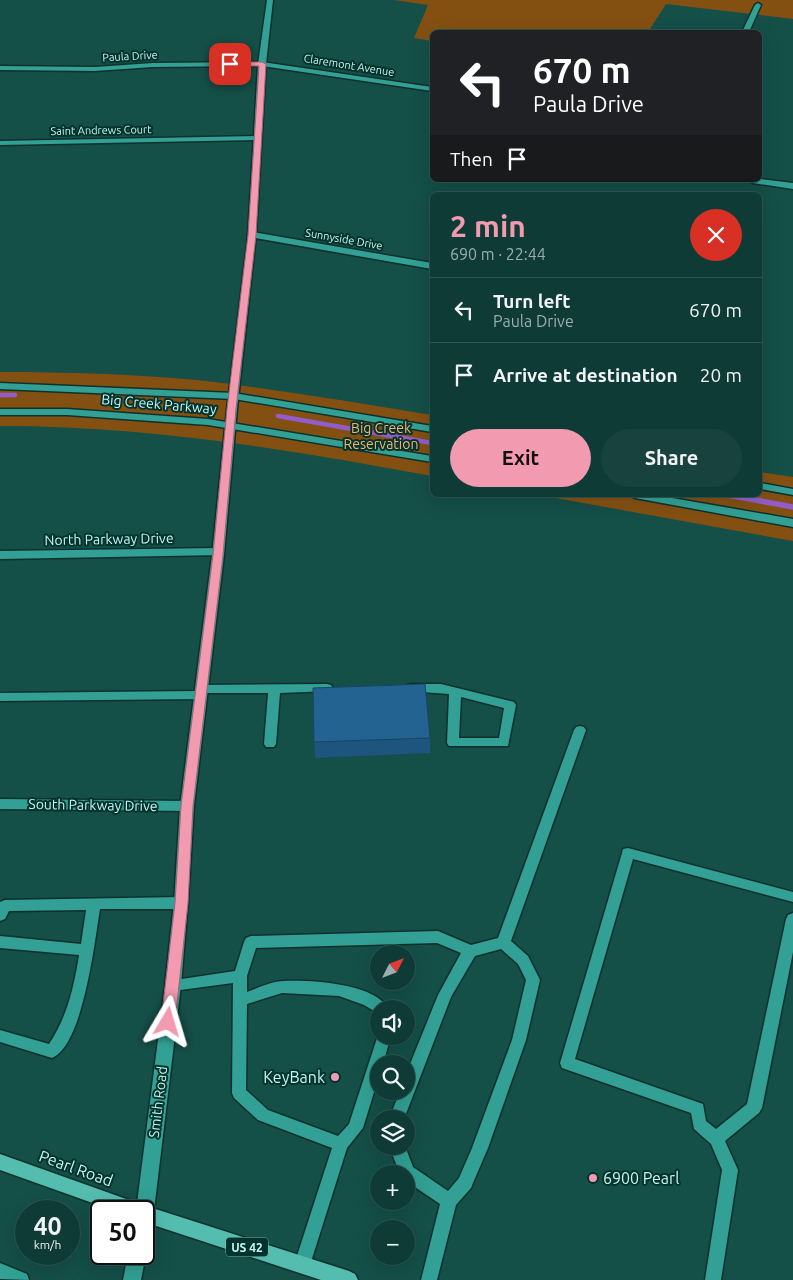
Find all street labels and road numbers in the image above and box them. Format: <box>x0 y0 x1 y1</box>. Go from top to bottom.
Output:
street label: Paula Drive <box>102 49 158 63</box>
street label: Claremont Avenue <box>303 52 395 78</box>
street label: Saint Andrews Court <box>50 123 152 137</box>
street label: Sunnyside Drive <box>304 226 384 252</box>
street label: Big Creek Parkway <box>101 391 218 417</box>
street label: North Parkway Drive <box>44 530 174 548</box>
street label: South Parkway Drive <box>28 796 158 814</box>
street label: Smith Road <box>146 1065 170 1139</box>
street label: Pearl Road <box>37 1146 115 1190</box>
road number: US 42 <box>226 1238 268 1256</box>

